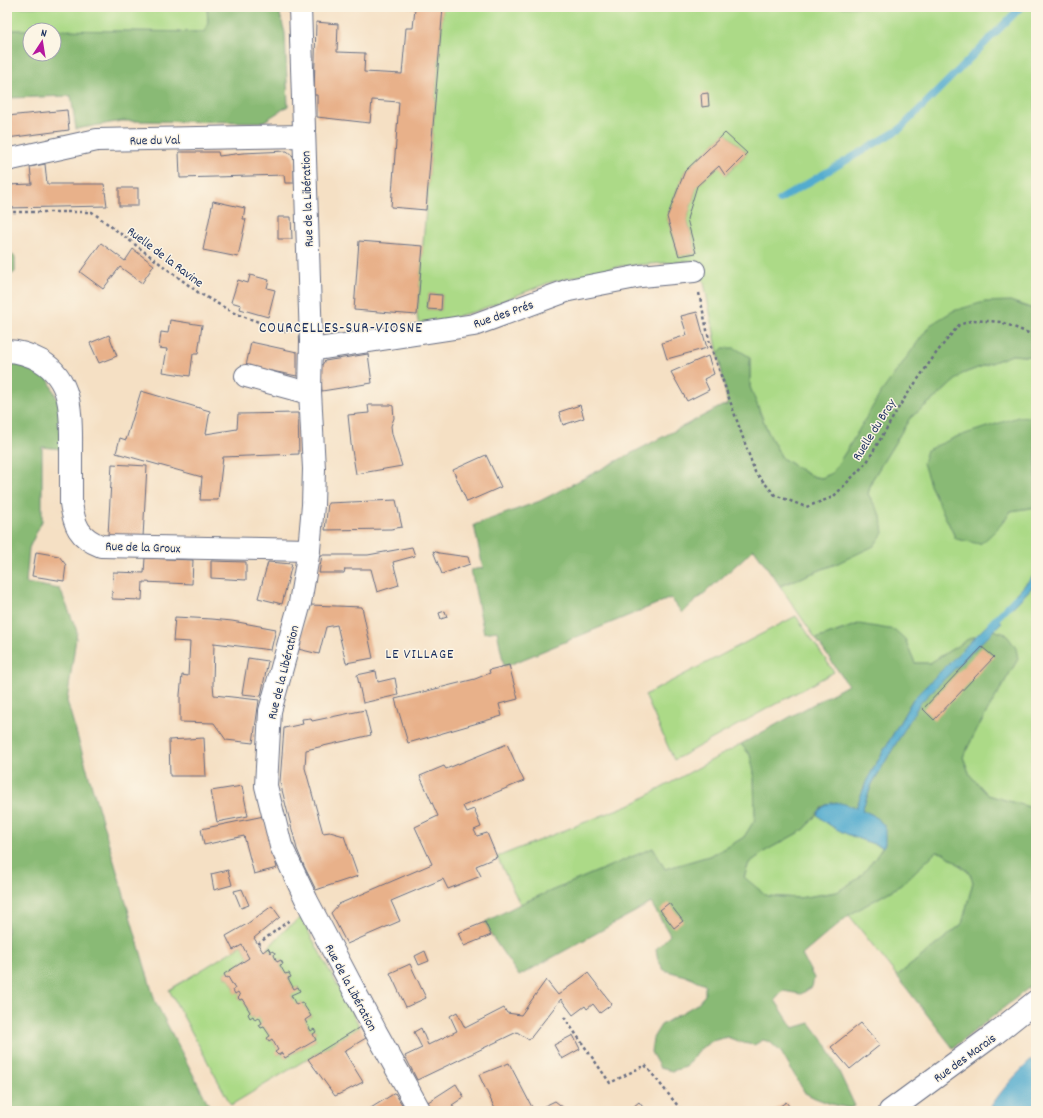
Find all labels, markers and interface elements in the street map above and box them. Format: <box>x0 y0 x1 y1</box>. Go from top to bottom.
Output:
north arrow <box>22 22 62 62</box>
text: N <box>39 26 49 43</box>
street label: Rue du Val <box>129 132 181 151</box>
street label: Rue de la Libération <box>297 150 320 247</box>
street label: Ruelle de la Ravine <box>122 223 207 293</box>
street label: Rue des Prés <box>471 296 537 335</box>
district label: COURCELLES-SUR-VIOSNE <box>259 318 423 340</box>
street label: Ruelle du Bray <box>849 395 902 465</box>
street label: Rue de la Groux <box>105 538 181 559</box>
street label: Rue de la Libération <box>264 624 305 722</box>
district label: LE VILLAGE <box>386 645 454 665</box>
street label: Rue de la Libération <box>319 941 381 1035</box>
street label: Rue des Marais <box>930 1030 1001 1088</box>

